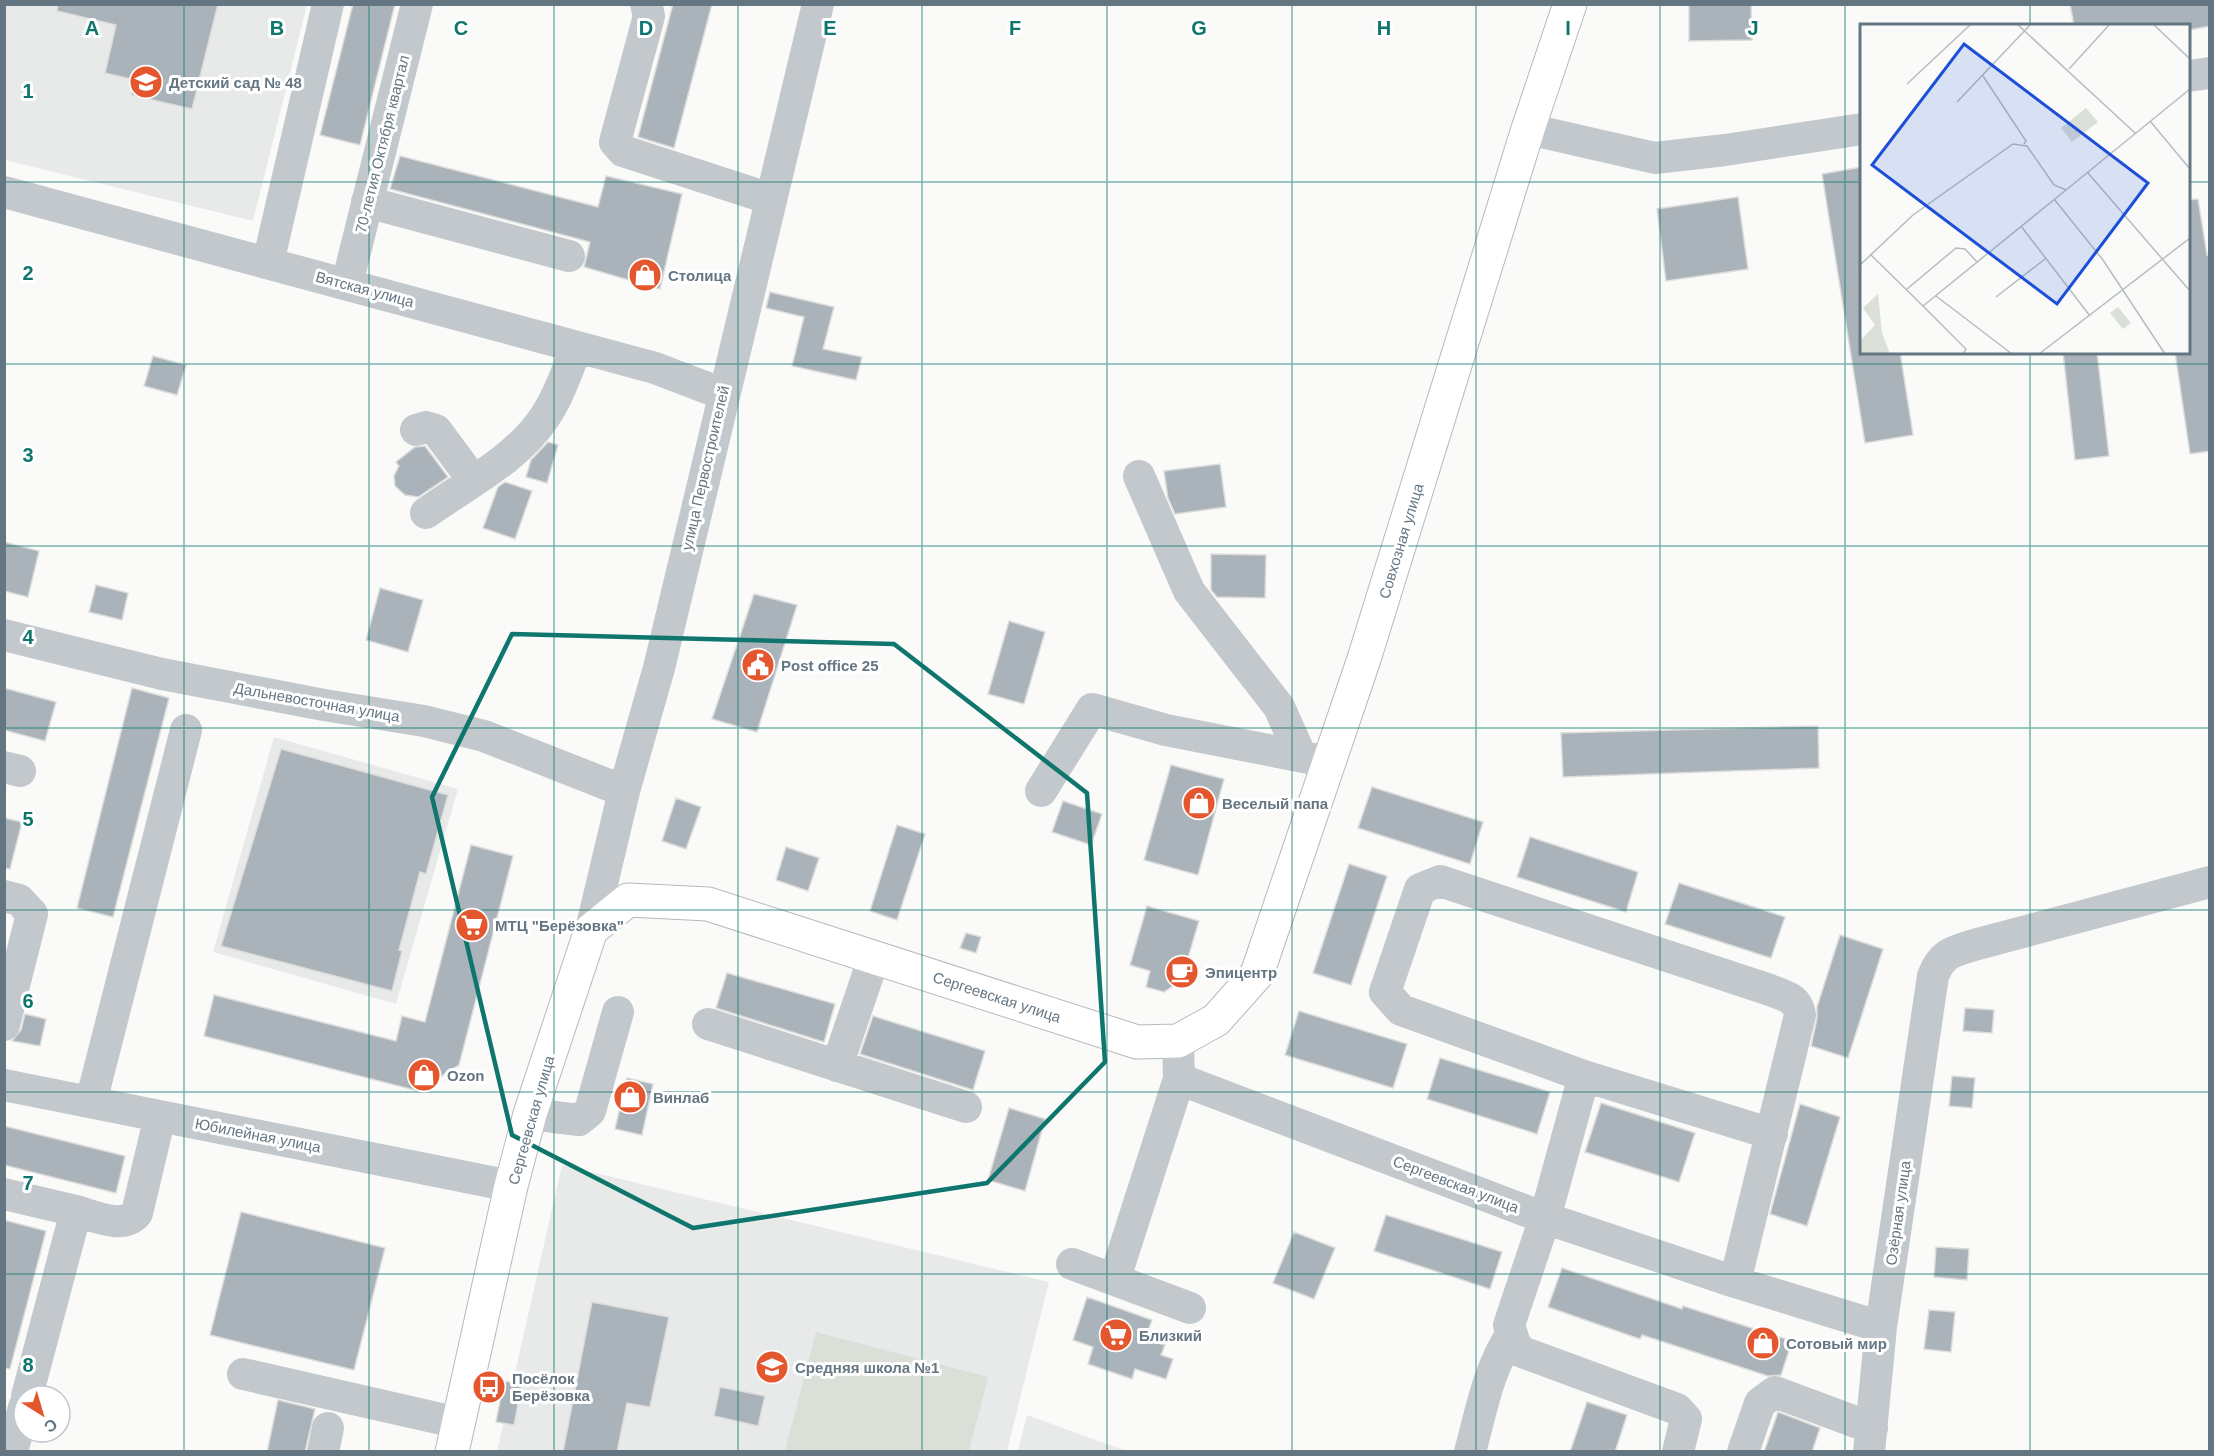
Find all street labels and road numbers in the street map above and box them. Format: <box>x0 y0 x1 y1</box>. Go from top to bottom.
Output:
street label: 70-летия Октября квартал <box>352 53 412 235</box>
street label: Вятская улица <box>314 268 417 310</box>
street label: улица Первостроителей <box>678 384 732 552</box>
street label: Совхозная улица <box>1375 481 1427 601</box>
street label: Дальневосточная улица <box>233 679 402 725</box>
street label: Сергеевская улица <box>931 968 1064 1026</box>
street label: Сергеевская улица <box>504 1053 558 1186</box>
street label: Юбилейная улица <box>194 1114 323 1156</box>
street label: Сергеевская улица <box>1391 1152 1522 1216</box>
street label: Озёрная улица <box>1882 1159 1914 1266</box>

